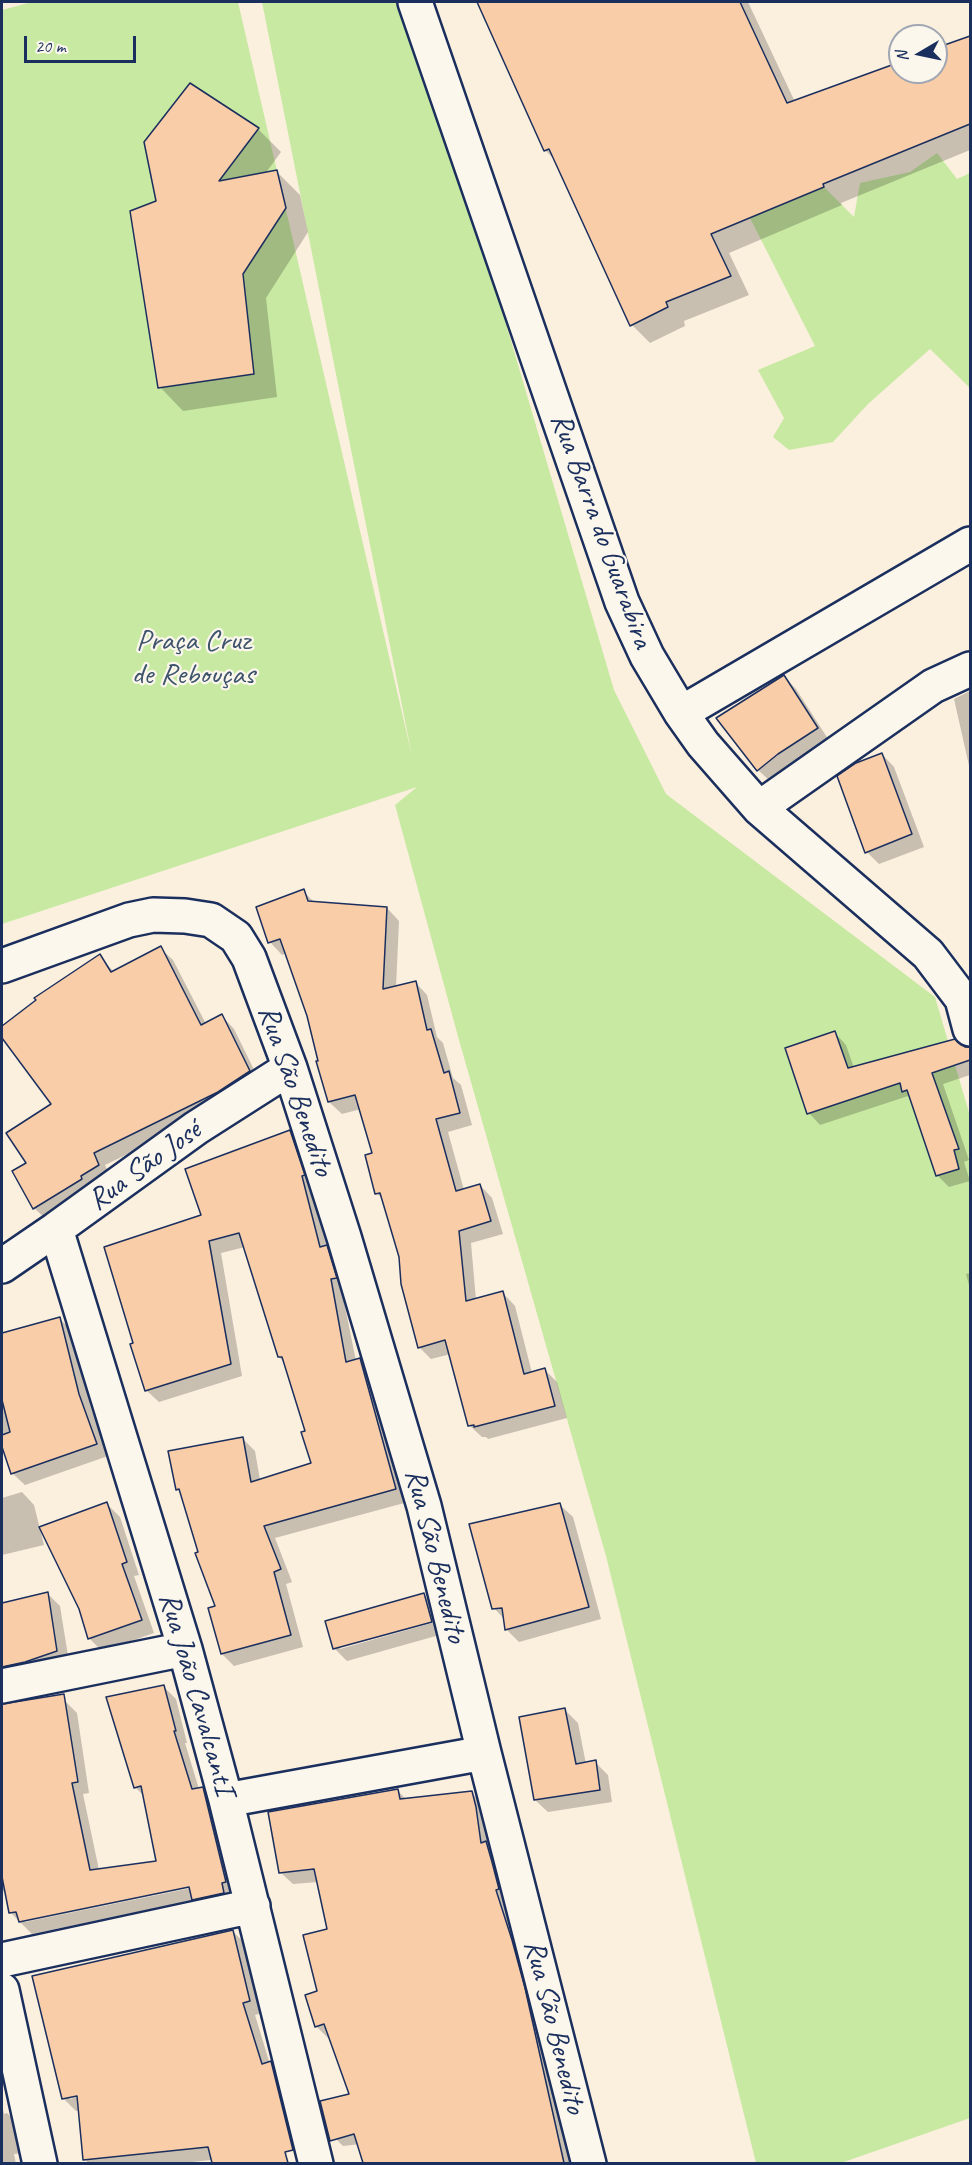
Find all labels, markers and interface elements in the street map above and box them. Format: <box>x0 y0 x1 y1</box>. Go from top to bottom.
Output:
scale bar <box>27 24 140 62</box>
north arrow <box>888 24 948 84</box>
text: 20 m <box>35 35 66 57</box>
text: N <box>892 50 913 63</box>
street label: Rua Barra do Guarabira <box>542 409 660 653</box>
park label: Praça Cruz de Rebouças <box>131 623 255 694</box>
street label: Rua São Benedito <box>249 1001 341 1181</box>
street label: Rua São José <box>82 1113 208 1219</box>
street label: Rua São Benedito <box>396 1465 474 1647</box>
street label: Rua João CavalcantI <box>150 1589 242 1799</box>
street label: Rua São Benedito <box>515 1936 593 2118</box>

